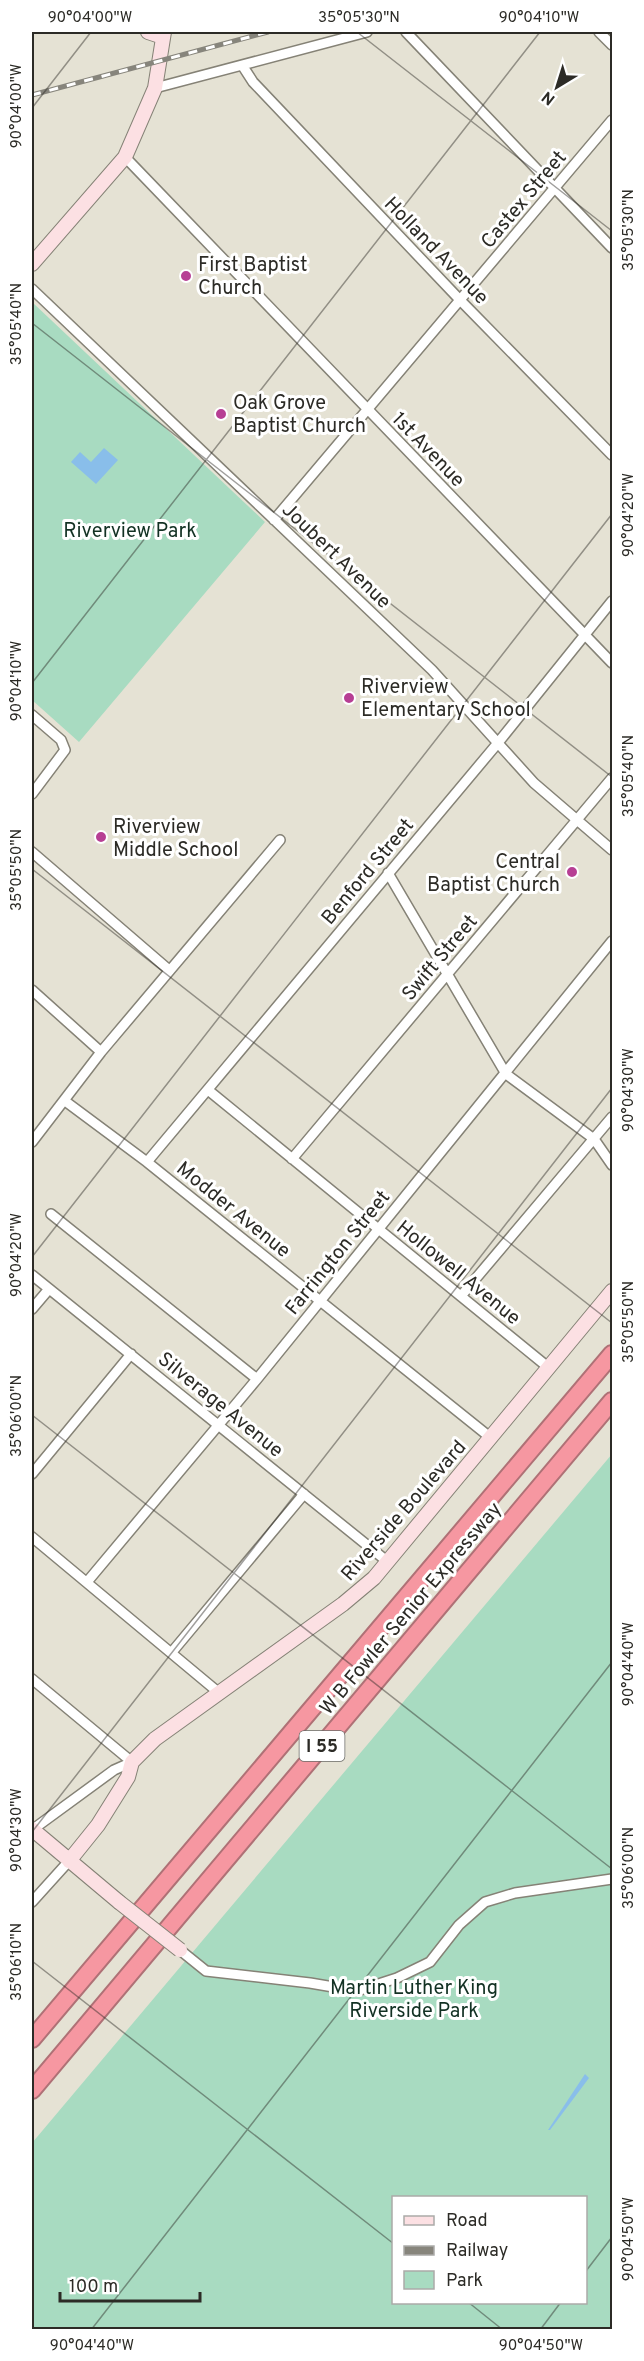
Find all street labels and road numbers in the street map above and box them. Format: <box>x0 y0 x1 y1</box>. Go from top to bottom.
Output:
street label: Castex Street <box>476 146 573 255</box>
street label: Holland Avenue <box>378 192 494 311</box>
street label: 1st Avenue <box>385 407 470 493</box>
street label: Joubert Avenue <box>275 498 396 615</box>
street label: Benford Street <box>316 814 421 931</box>
street label: Swift Street <box>397 910 484 1007</box>
street label: Modder Avenue <box>170 1157 295 1265</box>
street label: Farrington Street <box>280 1186 397 1321</box>
street label: Hollowell Avenue <box>390 1215 525 1332</box>
street label: Silverage Avenue <box>152 1347 288 1464</box>
street label: Riverside Boulevard <box>336 1435 473 1587</box>
street label: W B Fowler Senior Expressway <box>315 1497 508 1721</box>
road number: I 55 <box>300 1731 344 1761</box>

